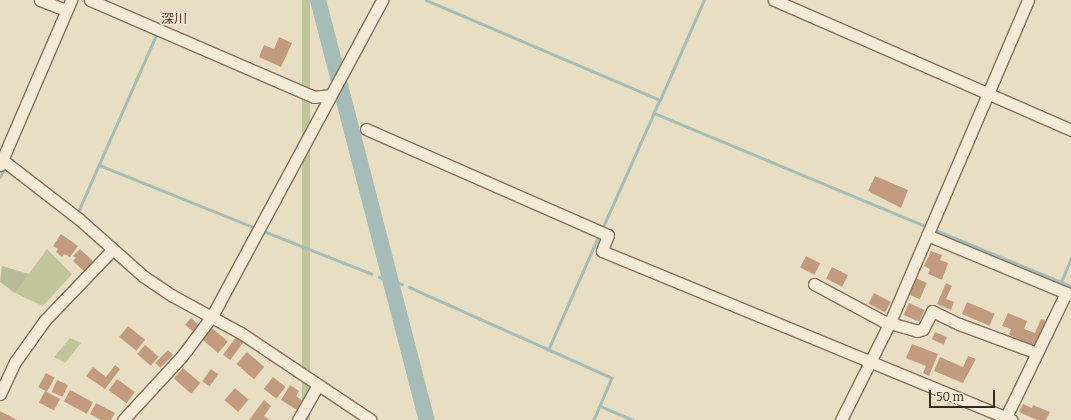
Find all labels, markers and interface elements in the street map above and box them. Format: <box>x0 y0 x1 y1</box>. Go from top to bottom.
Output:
district label: 深川 <box>161 11 187 27</box>
scale bar <box>931 382 997 408</box>
text: 50 m <box>936 390 964 404</box>

